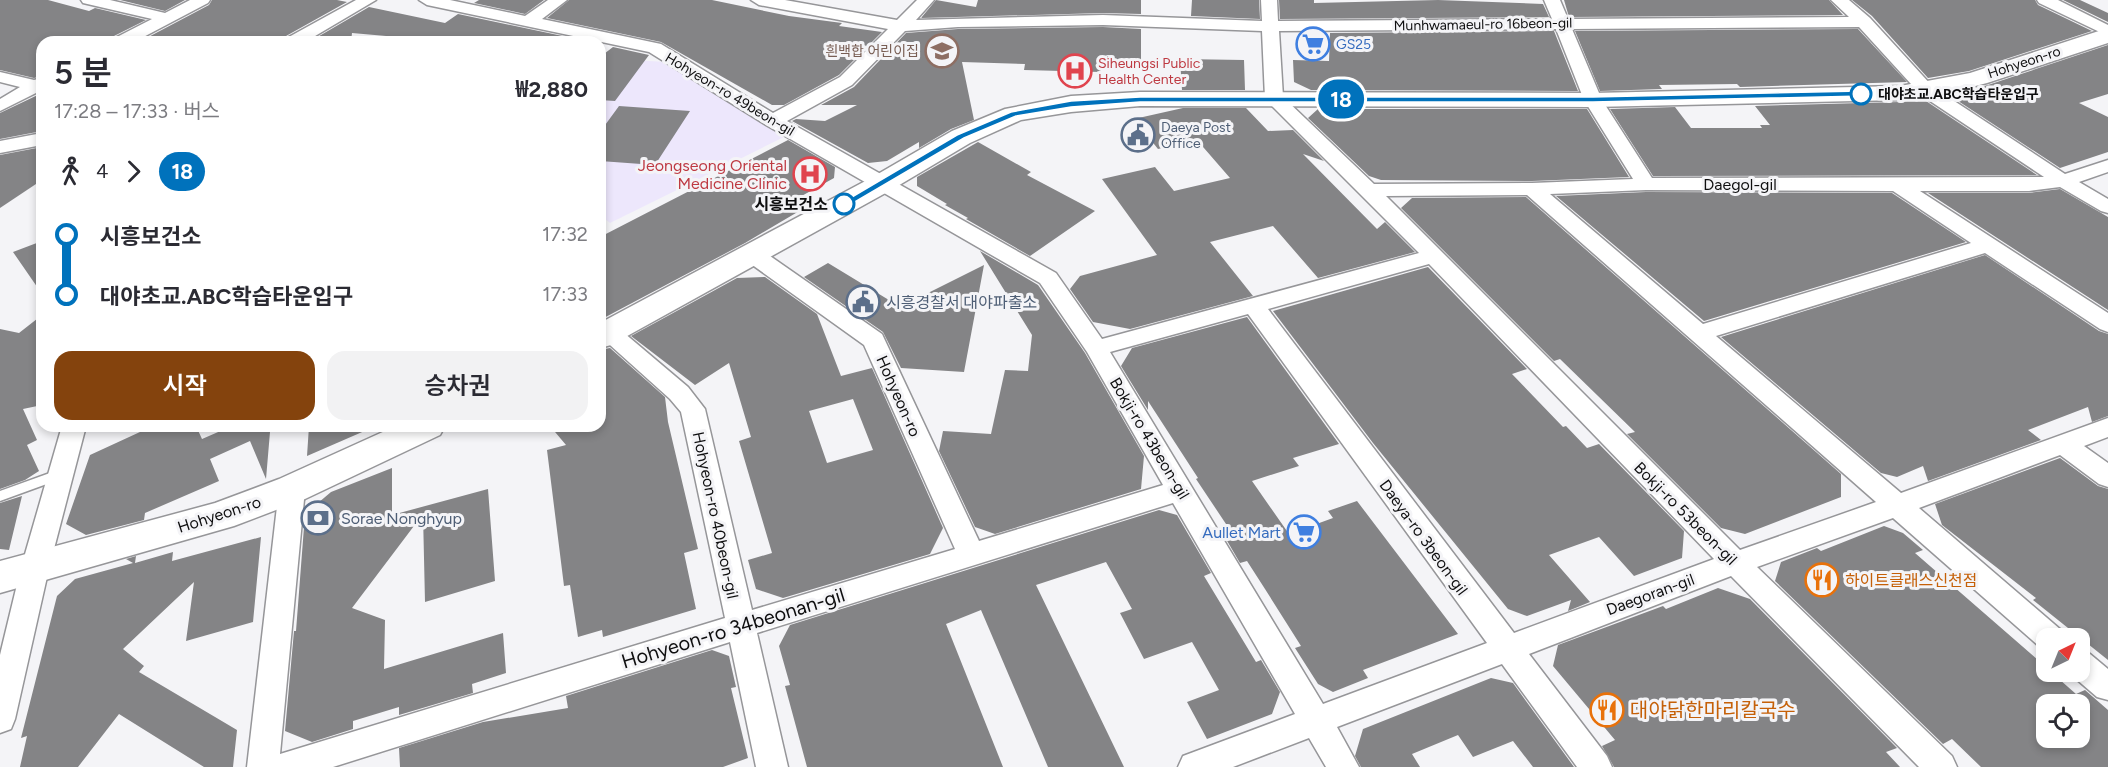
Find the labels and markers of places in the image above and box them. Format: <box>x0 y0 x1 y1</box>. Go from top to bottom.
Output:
supermarket icon: GS25 <box>1295 26 1331 62</box>
school or university icon: 흰백합 어린이집 <box>924 33 960 69</box>
place label: GS25 <box>1336 36 1371 53</box>
place label: 흰백합 어린이집 <box>825 43 919 60</box>
hospital icon: Siheungsi Public Health Center <box>1057 53 1093 89</box>
place label: Siheungsi Public Health Center <box>1098 55 1201 88</box>
marker: 대야초교.ABC학습타운입구 <box>1850 83 1872 105</box>
place label: 대야초교.ABC학습타운입구 <box>1878 86 2039 103</box>
public building icon: Daeya Post Office <box>1120 117 1156 153</box>
place label: Daeya Post Office <box>1161 119 1231 152</box>
place label: Jeongseong Oriental Medicine Clinic <box>638 156 787 193</box>
hospital icon: Jeongseong Oriental Medicine Clinic <box>792 156 828 192</box>
marker: 시흥보건소 <box>833 193 855 215</box>
place label: 시흥보건소 <box>754 195 828 214</box>
public building icon: 시흥경찰서 대야파출소 <box>845 284 881 320</box>
place label: 시흥경찰서 대야파출소 <box>886 293 1037 312</box>
bank icon: Sorae Nonghyup <box>300 500 336 536</box>
place label: Sorae Nonghyup <box>341 509 462 528</box>
supermarket icon: Aullet Mart <box>1286 514 1322 550</box>
place label: Aullet Mart <box>1202 523 1281 542</box>
restaurant icon: 하이트클래스신천점 <box>1804 562 1840 598</box>
place label: 하이트클래스신천점 <box>1845 571 1977 590</box>
restaurant icon: 대야닭한마리칼국수 <box>1589 692 1625 728</box>
place label: 대야닭한마리칼국수 <box>1630 698 1796 722</box>

